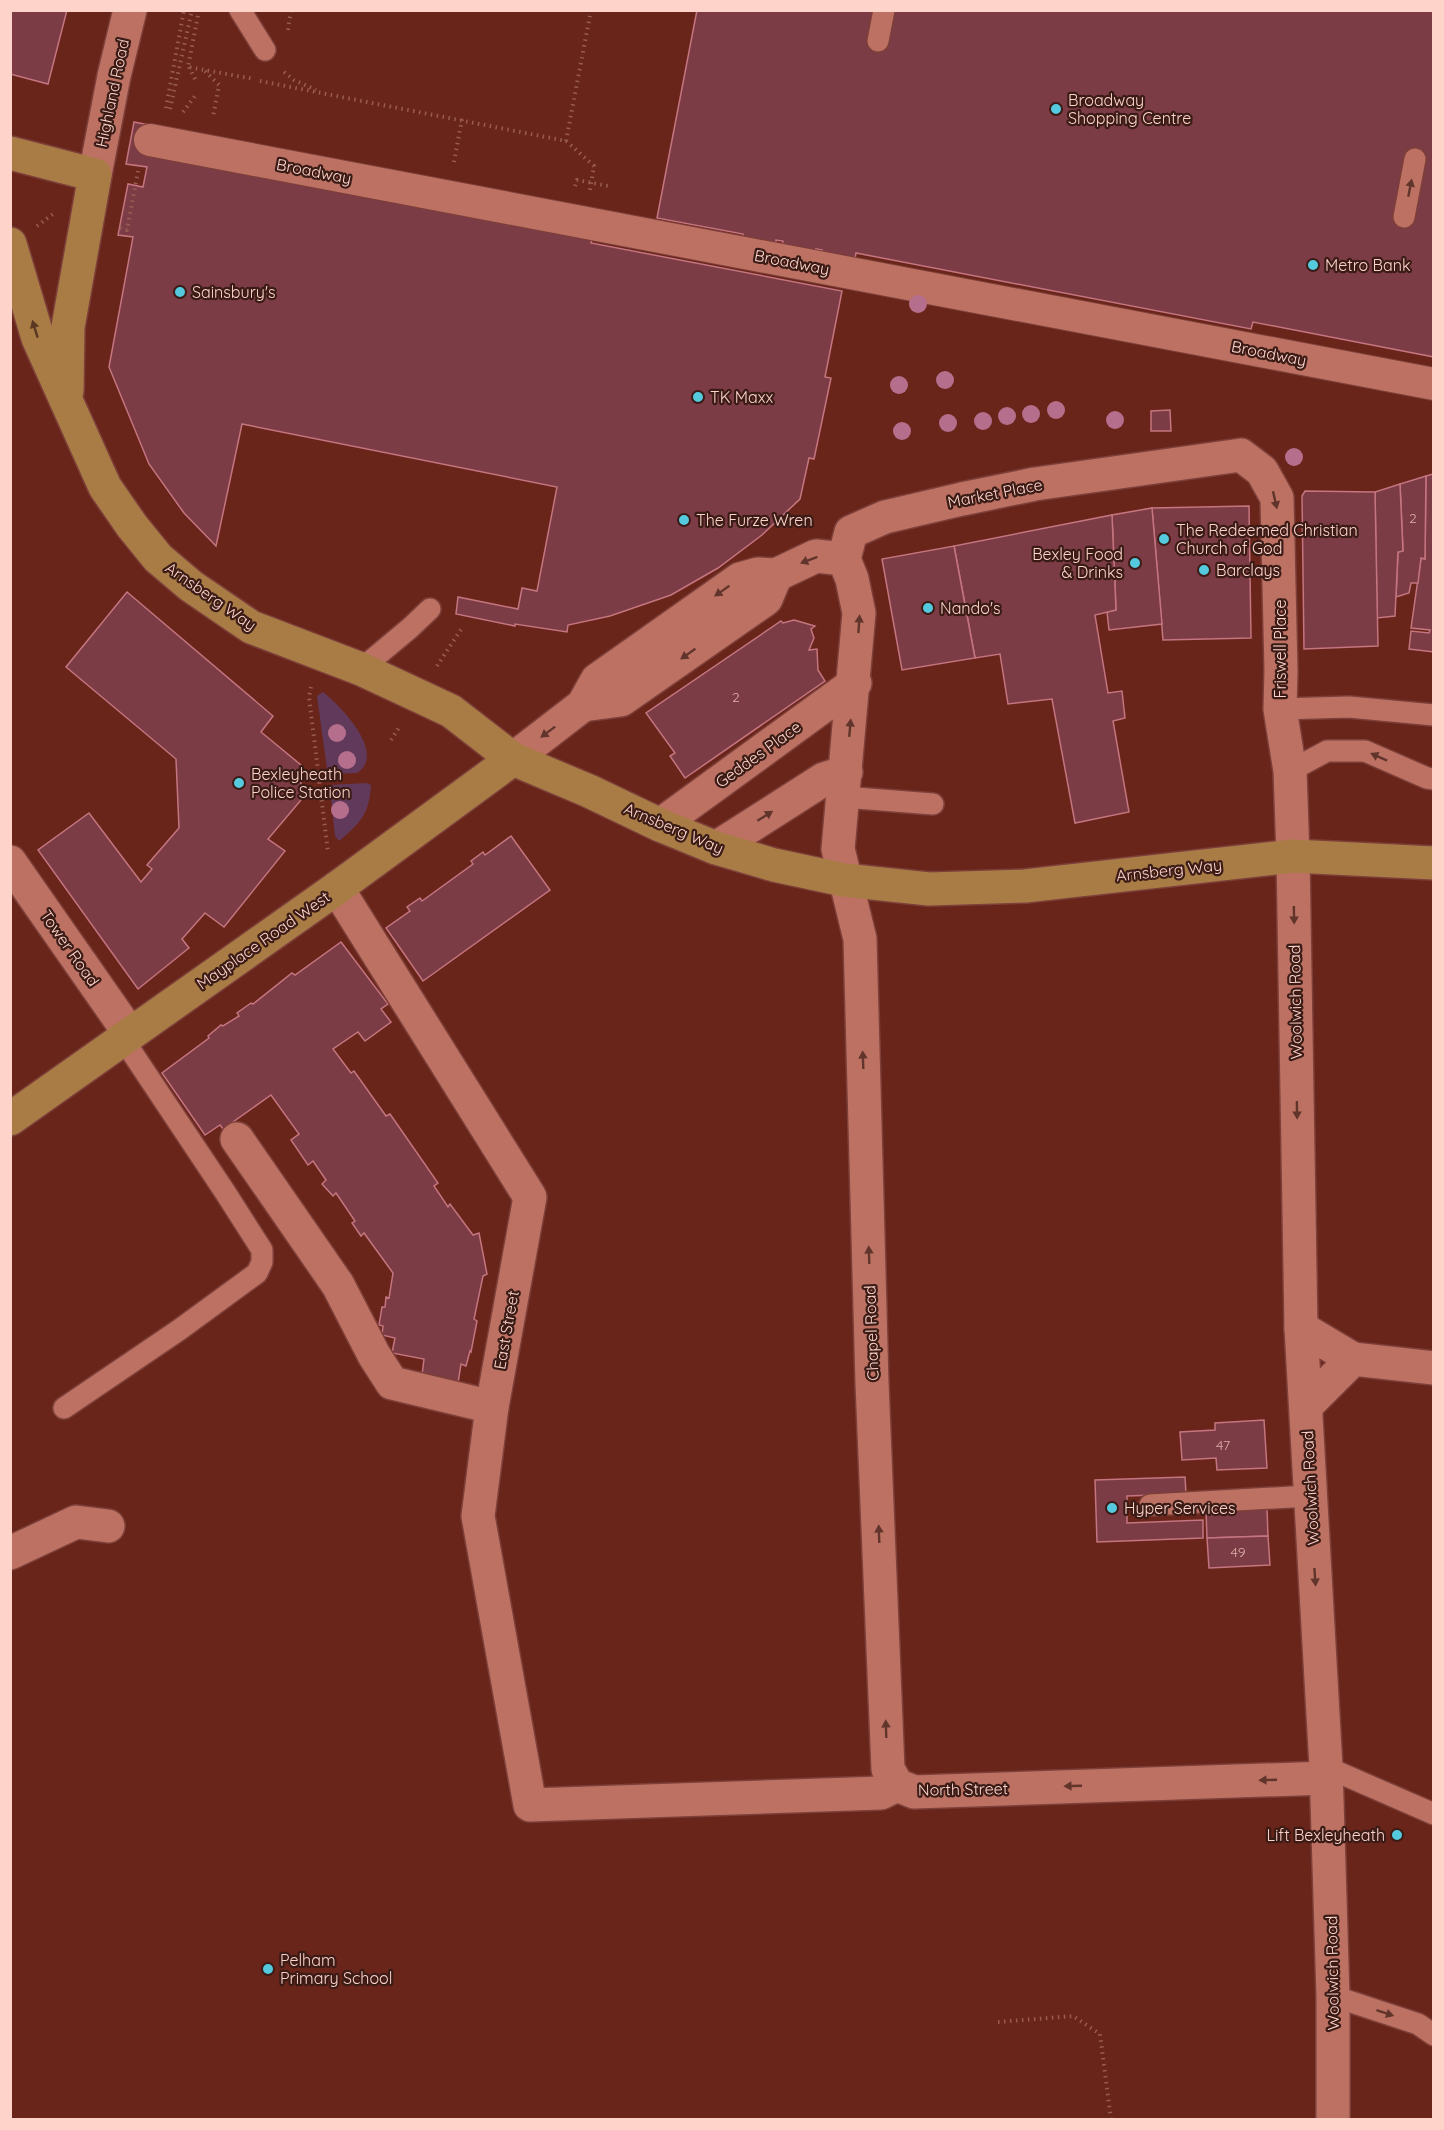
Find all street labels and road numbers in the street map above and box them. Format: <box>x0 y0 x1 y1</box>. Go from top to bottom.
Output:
street label: Highland Road <box>91 37 133 149</box>
street label: Broadway <box>275 154 353 188</box>
street label: Broadway <box>753 245 831 279</box>
street label: Broadway <box>1230 336 1308 370</box>
street label: Market Place <box>946 474 1044 512</box>
street label: Arnsberg Way <box>162 557 260 635</box>
street label: Friswell Place <box>1270 599 1290 699</box>
street label: Geddes Place <box>711 716 805 792</box>
street label: Arnsberg Way <box>621 798 727 858</box>
street label: Arnsberg Way <box>1115 854 1223 886</box>
street label: Mayplace Road West <box>193 886 333 994</box>
street label: Tower Road <box>36 906 104 990</box>
street label: Woolwich Road <box>1284 944 1306 1060</box>
street label: Chapel Road <box>859 1285 883 1381</box>
street label: East Street <box>489 1289 523 1371</box>
street label: Woolwich Road <box>1297 1430 1323 1546</box>
street label: North Street <box>918 1778 1008 1800</box>
street label: Woolwich Road <box>1321 1915 1343 2031</box>

